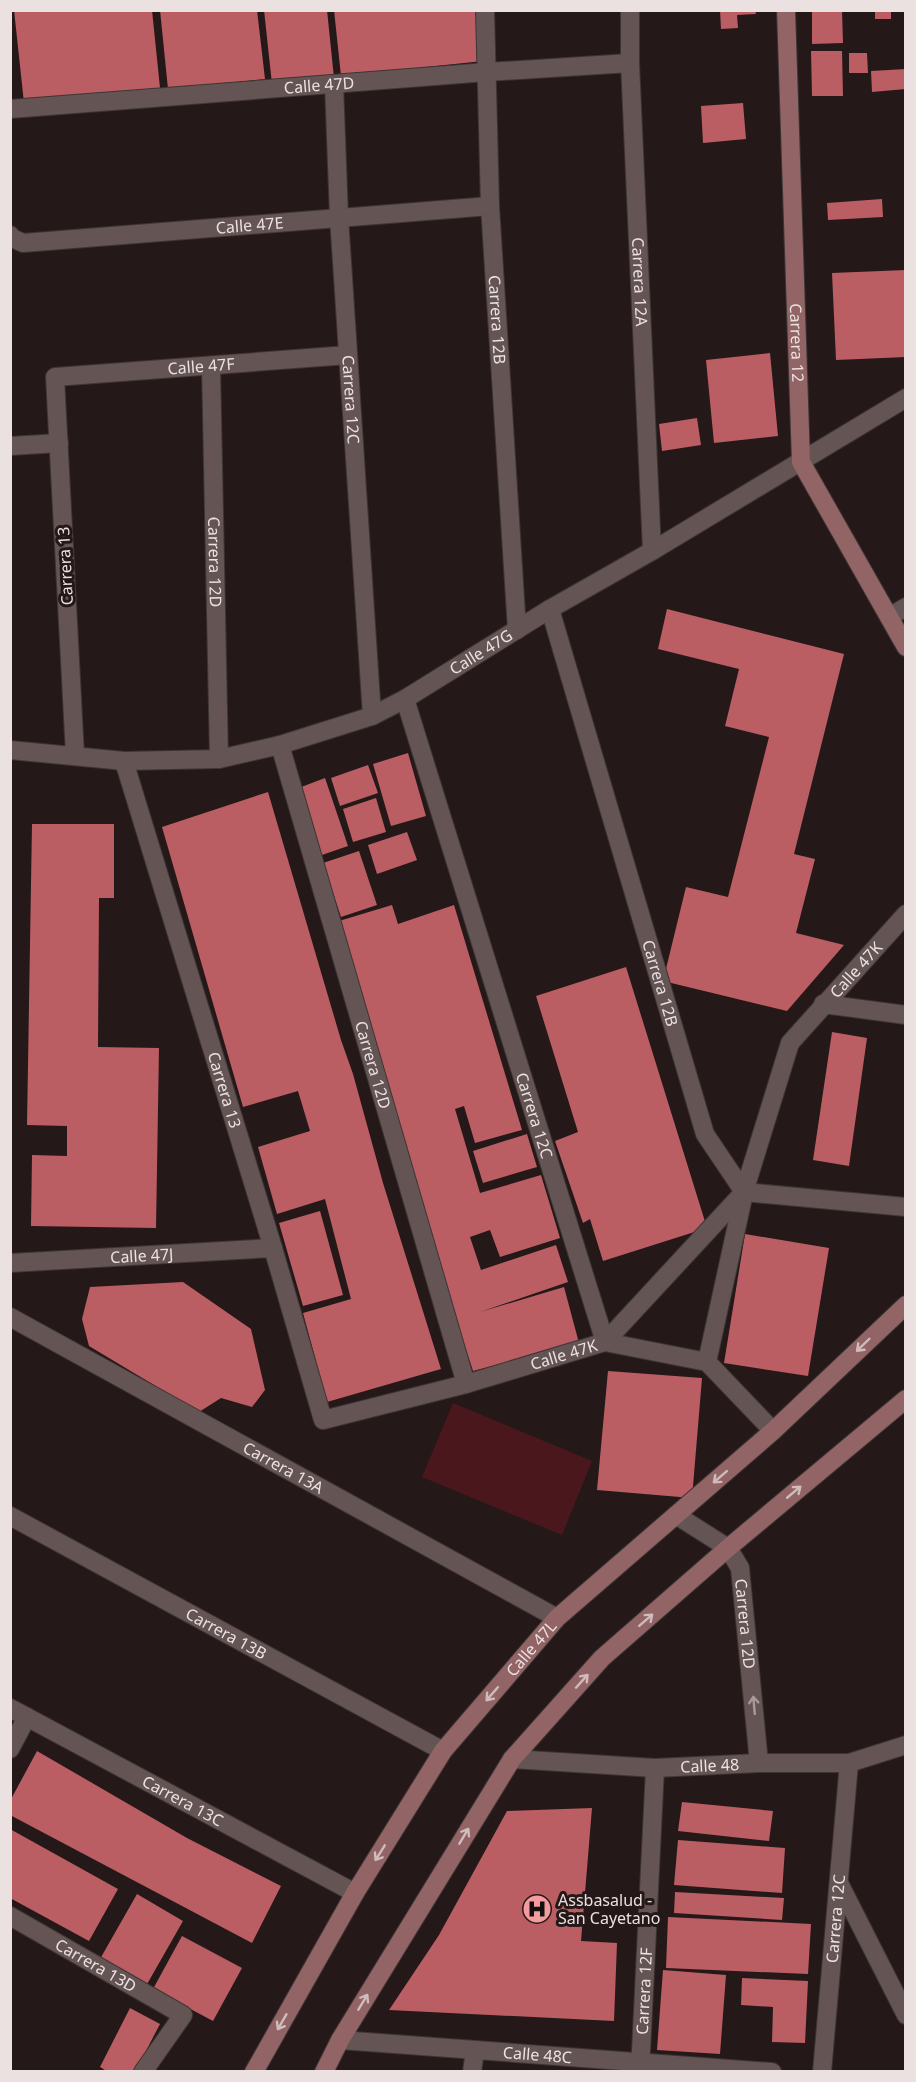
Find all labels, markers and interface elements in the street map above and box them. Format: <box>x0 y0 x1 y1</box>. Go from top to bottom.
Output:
street label: Calle 47D <box>283 71 355 99</box>
street label: Calle 47E <box>215 211 284 239</box>
street label: Carrera 12A <box>627 237 653 328</box>
street label: Carrera 12B <box>483 274 511 365</box>
street label: Carrera 12 <box>785 303 809 383</box>
street label: Calle 47F <box>167 353 235 380</box>
street label: Carrera 12C <box>337 354 365 445</box>
street label: Carrera 12D <box>203 516 227 607</box>
street label: Carrera 13 <box>52 526 78 606</box>
street label: Calle 47G <box>445 624 517 680</box>
street label: Carrera 12B <box>637 937 684 1029</box>
street label: Calle 47K <box>825 937 887 1003</box>
street label: Carrera 12D <box>350 1018 396 1111</box>
street label: Carrera 13 <box>203 1049 247 1131</box>
street label: Carrera 12C <box>511 1070 558 1161</box>
street label: Calle 47J <box>110 1243 174 1268</box>
street label: Calle 47K <box>528 1334 600 1375</box>
one-way arrow <box>856 1338 871 1352</box>
street label: Carrera 13A <box>239 1436 328 1499</box>
one-way arrow <box>713 1470 728 1484</box>
one-way arrow <box>786 1486 802 1499</box>
street label: Carrera 12D <box>730 1578 761 1670</box>
street label: Carrera 13B <box>182 1602 271 1664</box>
one-way arrow <box>638 1613 653 1627</box>
street label: Calle 47L <box>501 1615 561 1681</box>
one-way arrow <box>575 1674 589 1689</box>
one-way arrow <box>485 1686 499 1701</box>
one-way arrow <box>748 1696 759 1716</box>
street label: Calle 48 <box>680 1753 740 1778</box>
street label: Carrera 13C <box>138 1770 227 1831</box>
one-way arrow <box>459 1828 471 1845</box>
one-way arrow <box>374 1844 386 1861</box>
street label: Carrera 12C <box>821 1873 850 1964</box>
place label: Assbasalud - San Cayetano <box>558 1889 660 1929</box>
hospital icon: Assbasalud - San Cayetano <box>521 1893 553 1925</box>
street label: Carrera 13D <box>51 1933 141 1997</box>
street label: Carrera 12F <box>631 1947 657 2035</box>
one-way arrow <box>358 1994 370 2011</box>
one-way arrow <box>276 2013 288 2030</box>
street label: Calle 48C <box>502 2041 573 2068</box>

